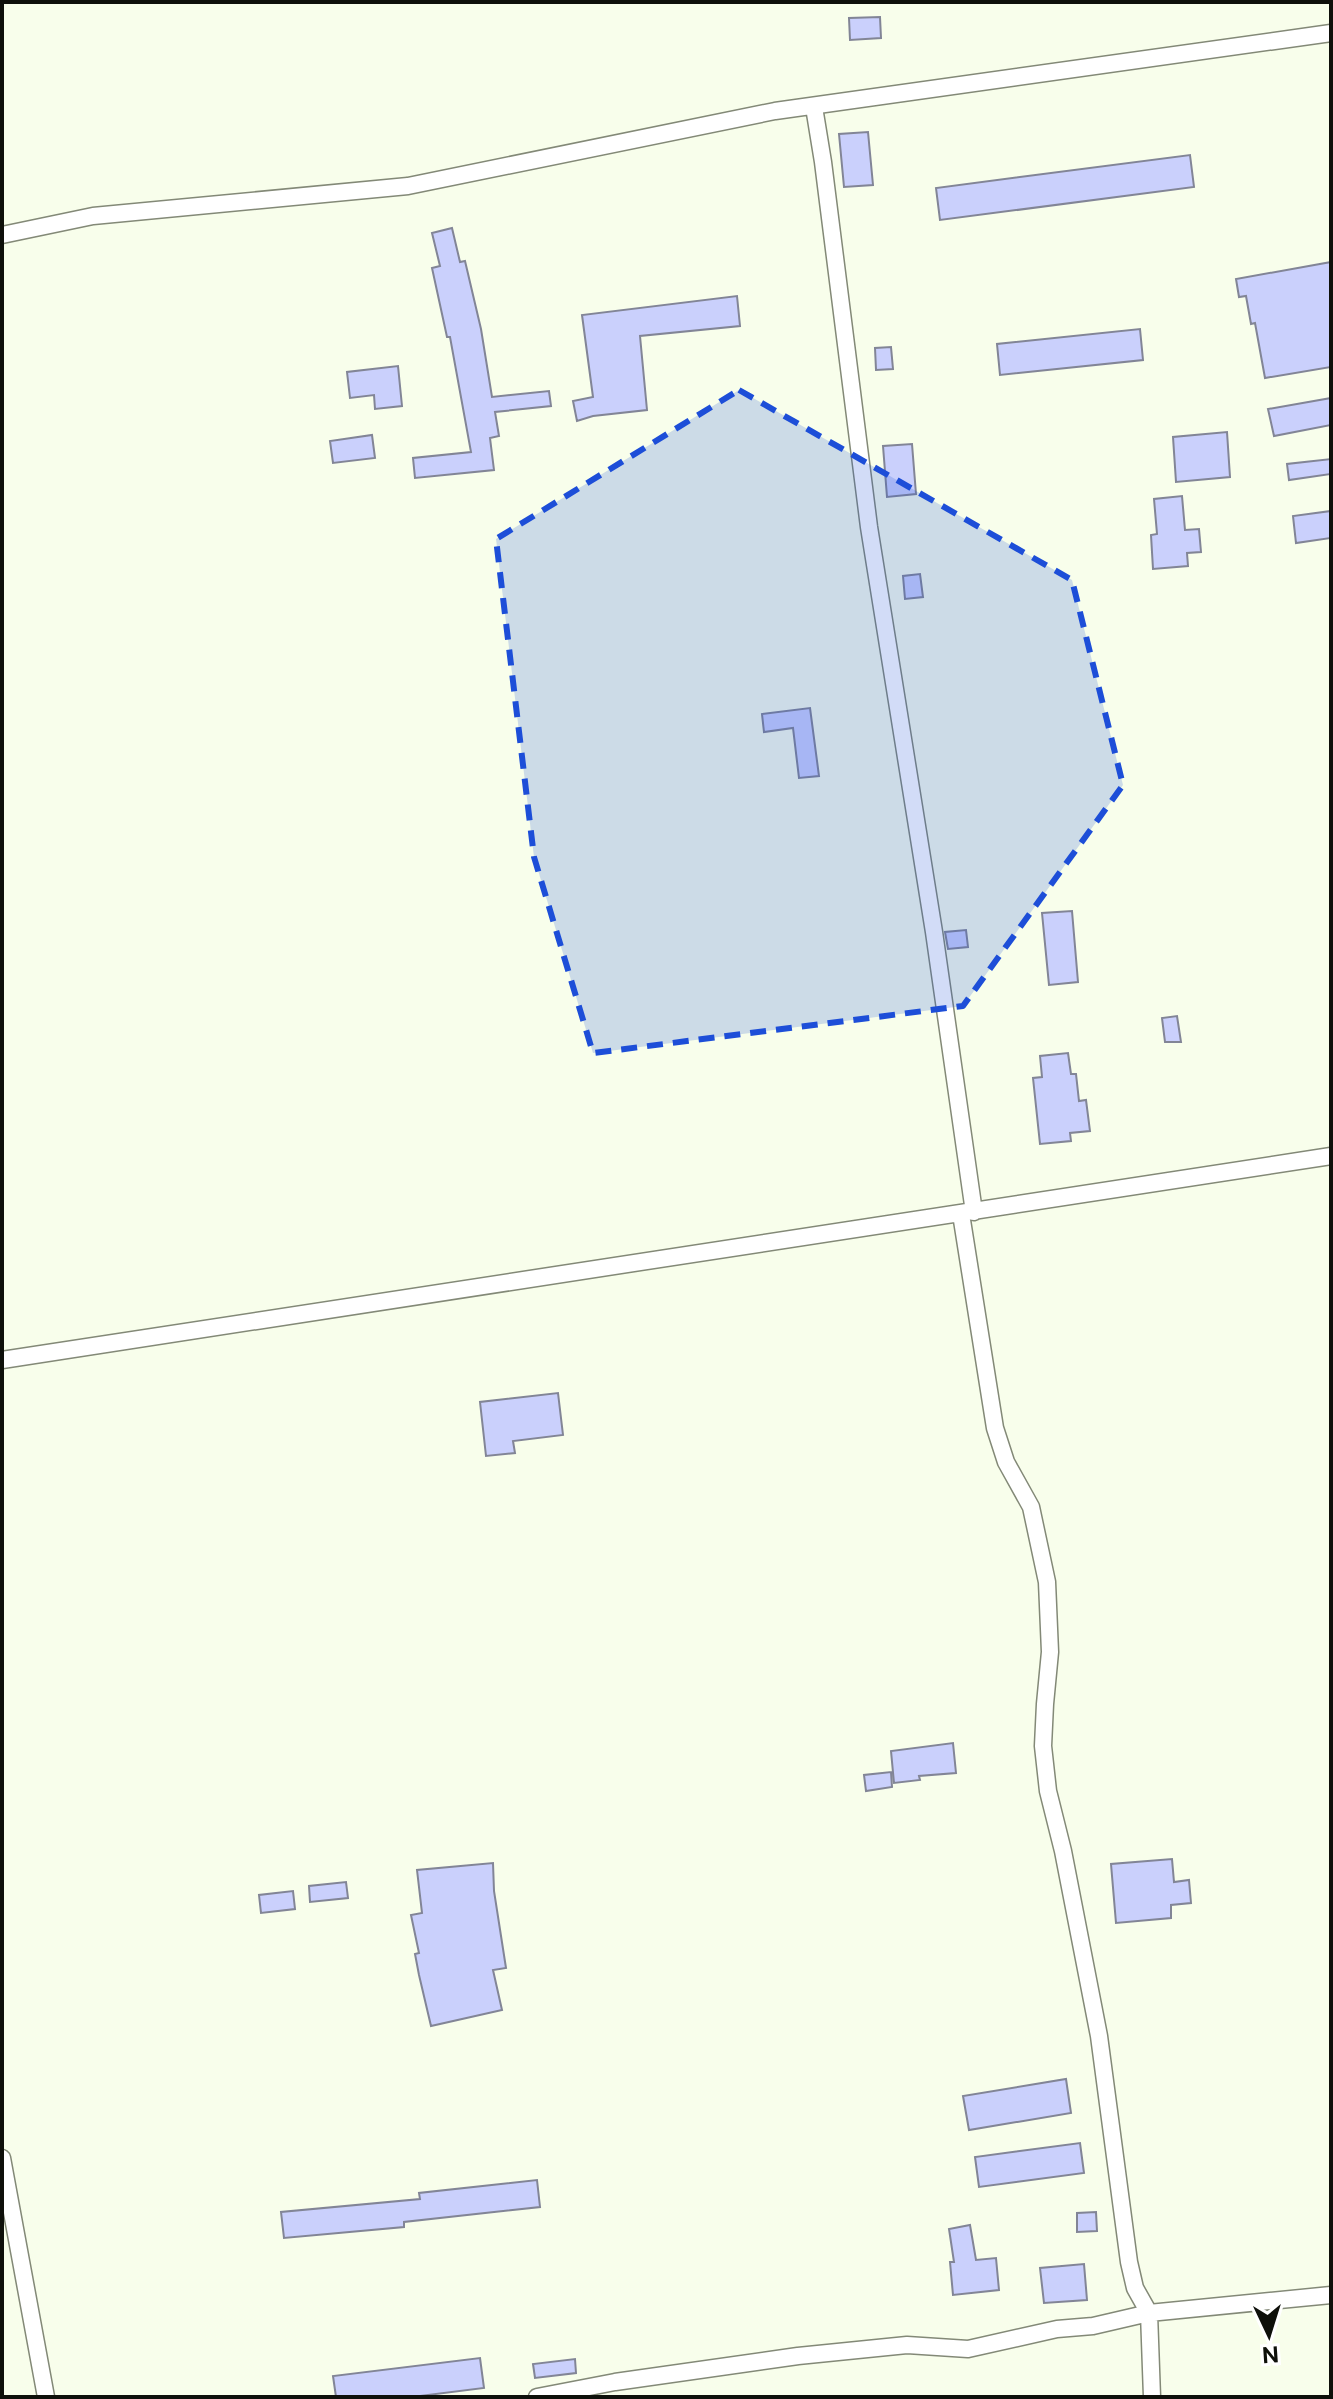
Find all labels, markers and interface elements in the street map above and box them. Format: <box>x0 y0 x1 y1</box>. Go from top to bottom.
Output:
north arrow <box>1229 2295 1309 2375</box>
text: N <box>1261 2341 1280 2369</box>

